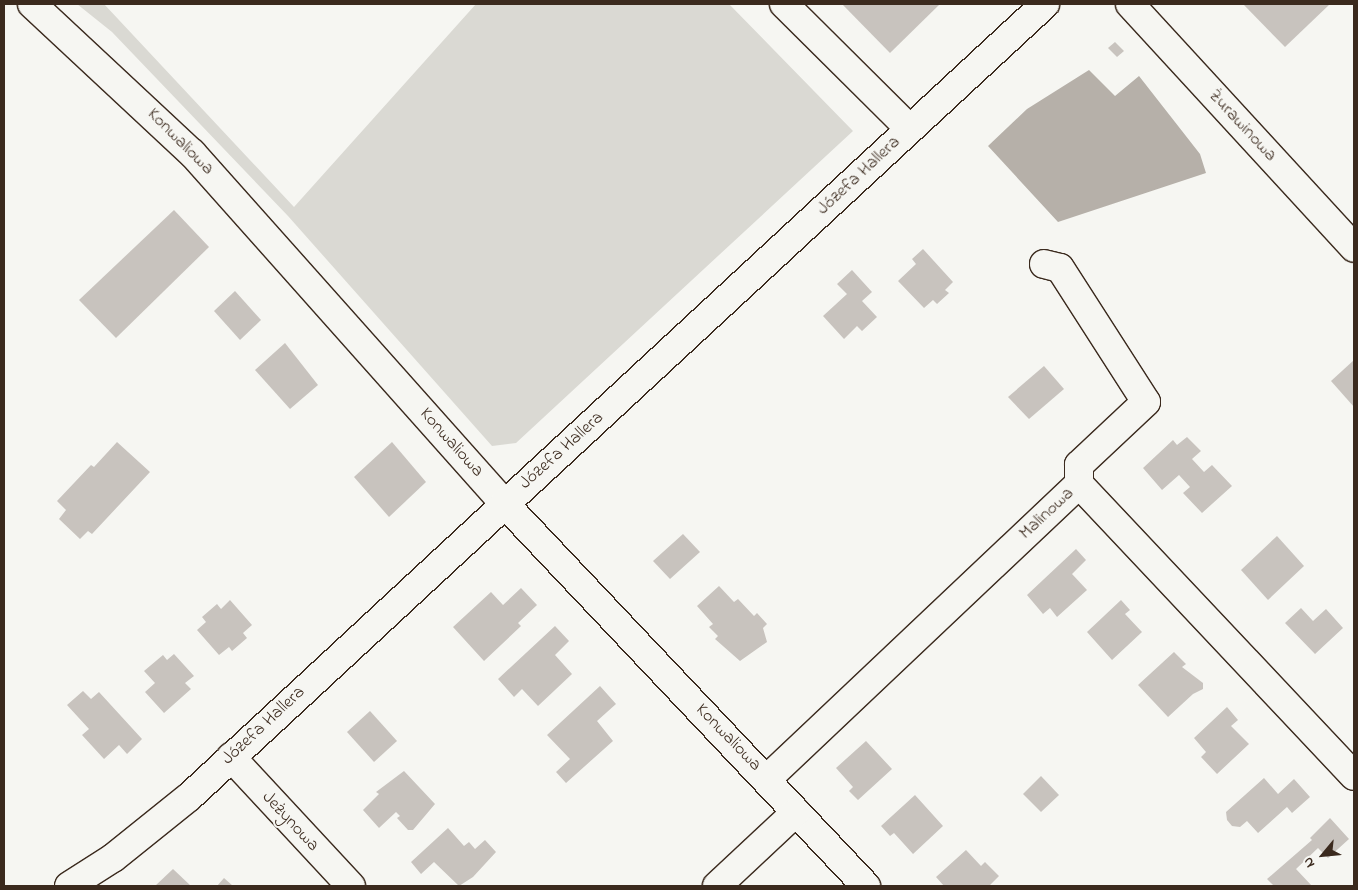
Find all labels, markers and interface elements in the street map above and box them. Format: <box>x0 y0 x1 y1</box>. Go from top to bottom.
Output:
street label: Żurawinowa <box>1203 86 1281 166</box>
street label: Konwaliowa <box>142 104 218 180</box>
street label: Józefa Hallera <box>813 132 905 220</box>
street label: Konwaliowa <box>414 404 488 482</box>
street label: Józefa Hallera <box>515 408 609 494</box>
street label: Malinowa <box>1015 483 1079 545</box>
street label: Józefa Hallera <box>218 682 310 770</box>
street label: Konwaliowa <box>690 700 766 776</box>
street label: Jeżynowa <box>257 788 323 856</box>
north arrow <box>1298 830 1348 880</box>
text: N <box>1298 853 1321 871</box>

